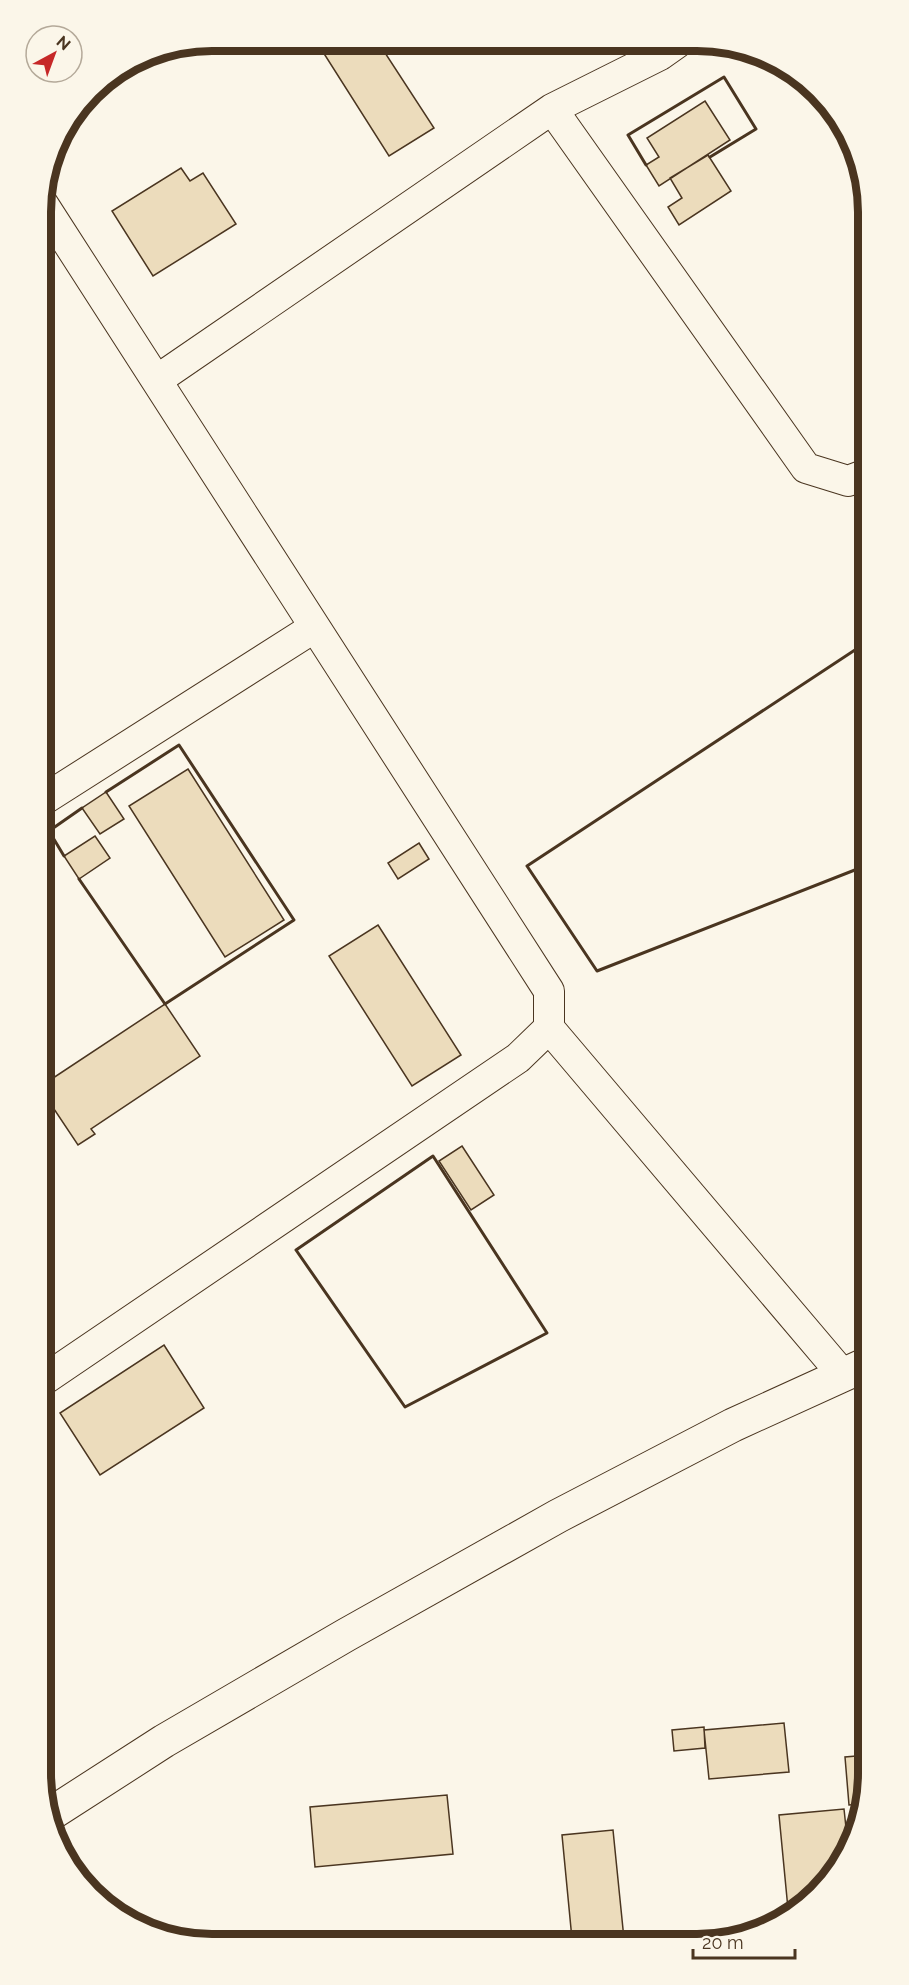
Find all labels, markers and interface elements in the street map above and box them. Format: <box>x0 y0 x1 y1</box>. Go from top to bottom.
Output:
north arrow <box>24 24 84 84</box>
text: N <box>53 32 74 54</box>
scale bar <box>693 1922 795 1960</box>
text: 20 m <box>702 1932 744 1953</box>

